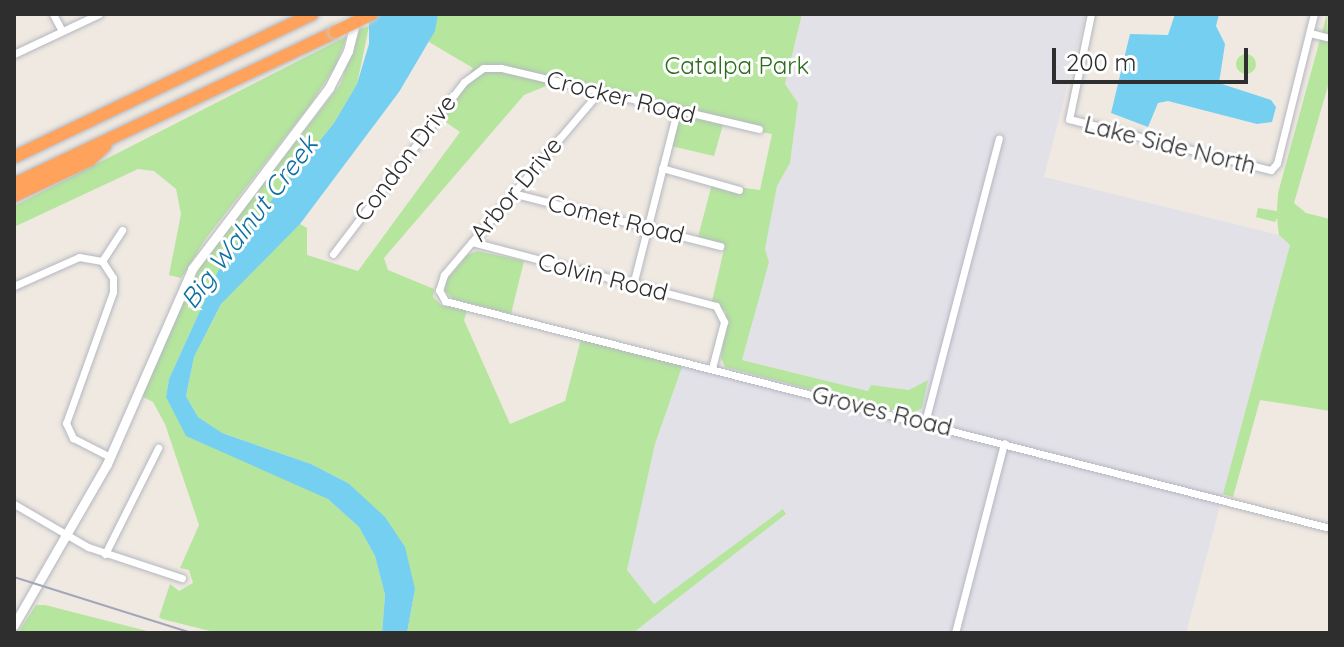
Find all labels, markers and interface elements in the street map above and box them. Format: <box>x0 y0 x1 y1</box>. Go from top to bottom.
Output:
scale bar <box>1056 32 1252 82</box>
text: 200 m <box>1066 47 1136 77</box>
park label: Catalpa Park <box>665 52 809 80</box>
street label: Crocker Road <box>544 65 698 129</box>
street label: Condon Drive <box>348 89 462 227</box>
street label: Lake Side North <box>1081 110 1259 180</box>
water label: Big Walnut Creek <box>174 130 324 314</box>
street label: Arbor Drive <box>464 131 568 247</box>
street label: Comet Road <box>545 188 687 250</box>
street label: Colvin Road <box>535 247 671 307</box>
street label: Groves Road <box>809 380 955 442</box>

